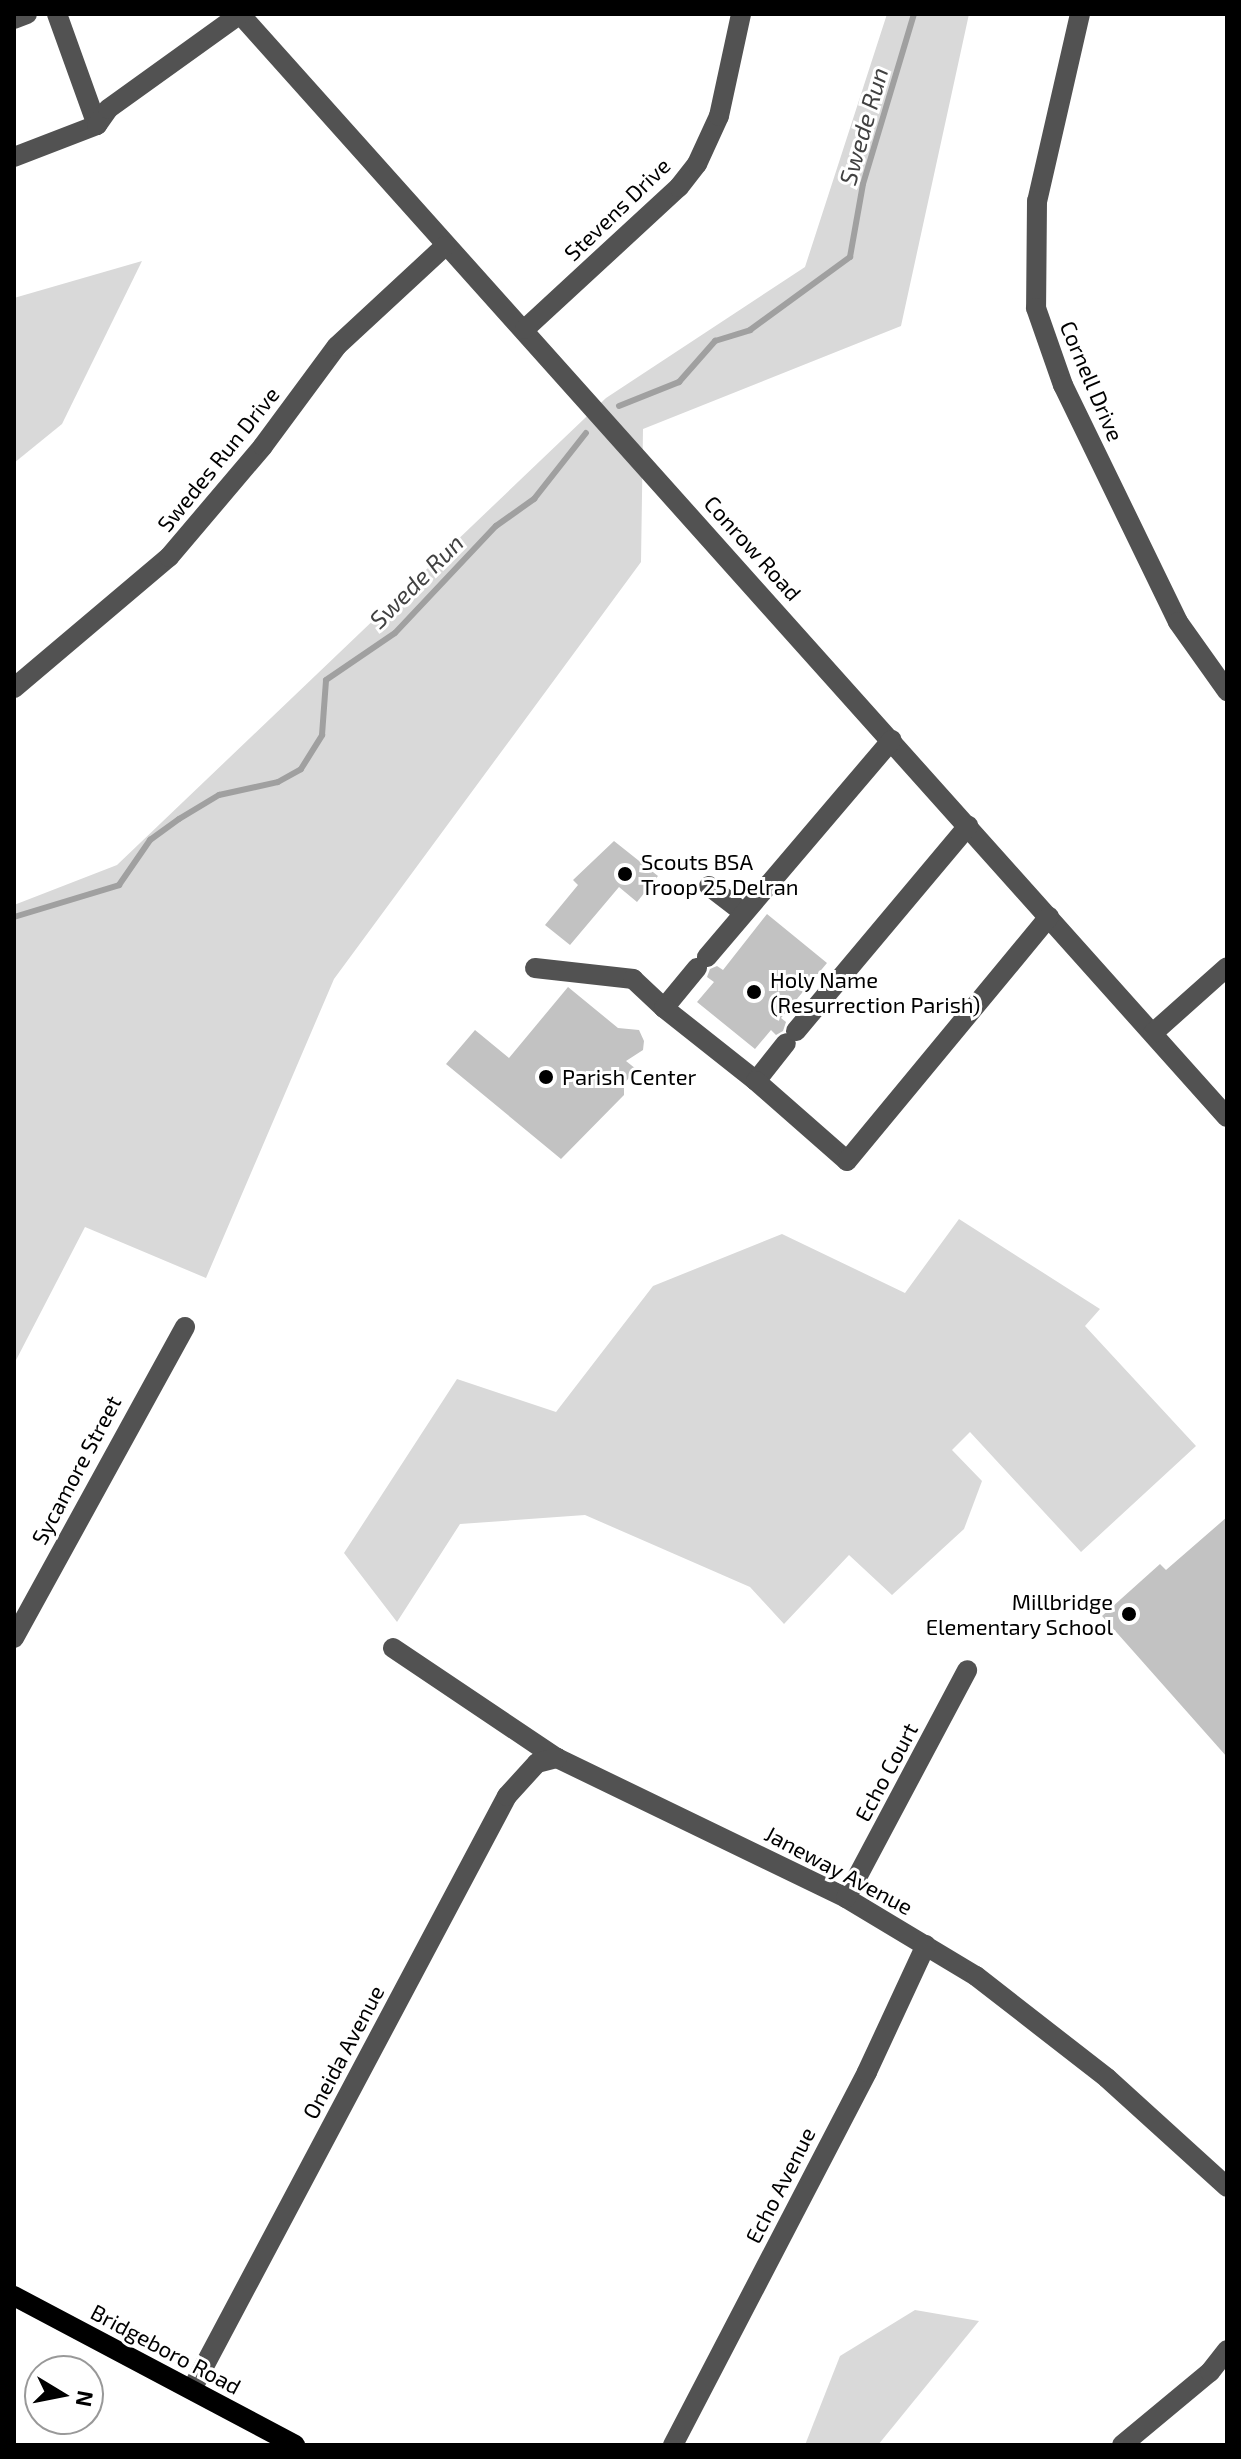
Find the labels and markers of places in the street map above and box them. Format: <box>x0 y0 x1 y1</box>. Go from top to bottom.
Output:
place label: Scouts BSA Troop 25 Delran <box>641 848 799 900</box>
marker: Scouts BSA Troop 25 Delran <box>616 865 634 883</box>
place label: Holy Name (Resurrection Parish) <box>770 966 980 1018</box>
marker: Holy Name (Resurrection Parish) <box>745 983 763 1001</box>
place label: Parish Center <box>562 1064 696 1090</box>
marker: Parish Center <box>537 1068 555 1086</box>
place label: Millbridge Elementary School <box>925 1588 1113 1640</box>
marker: Millbridge Elementary School <box>1120 1605 1138 1623</box>

